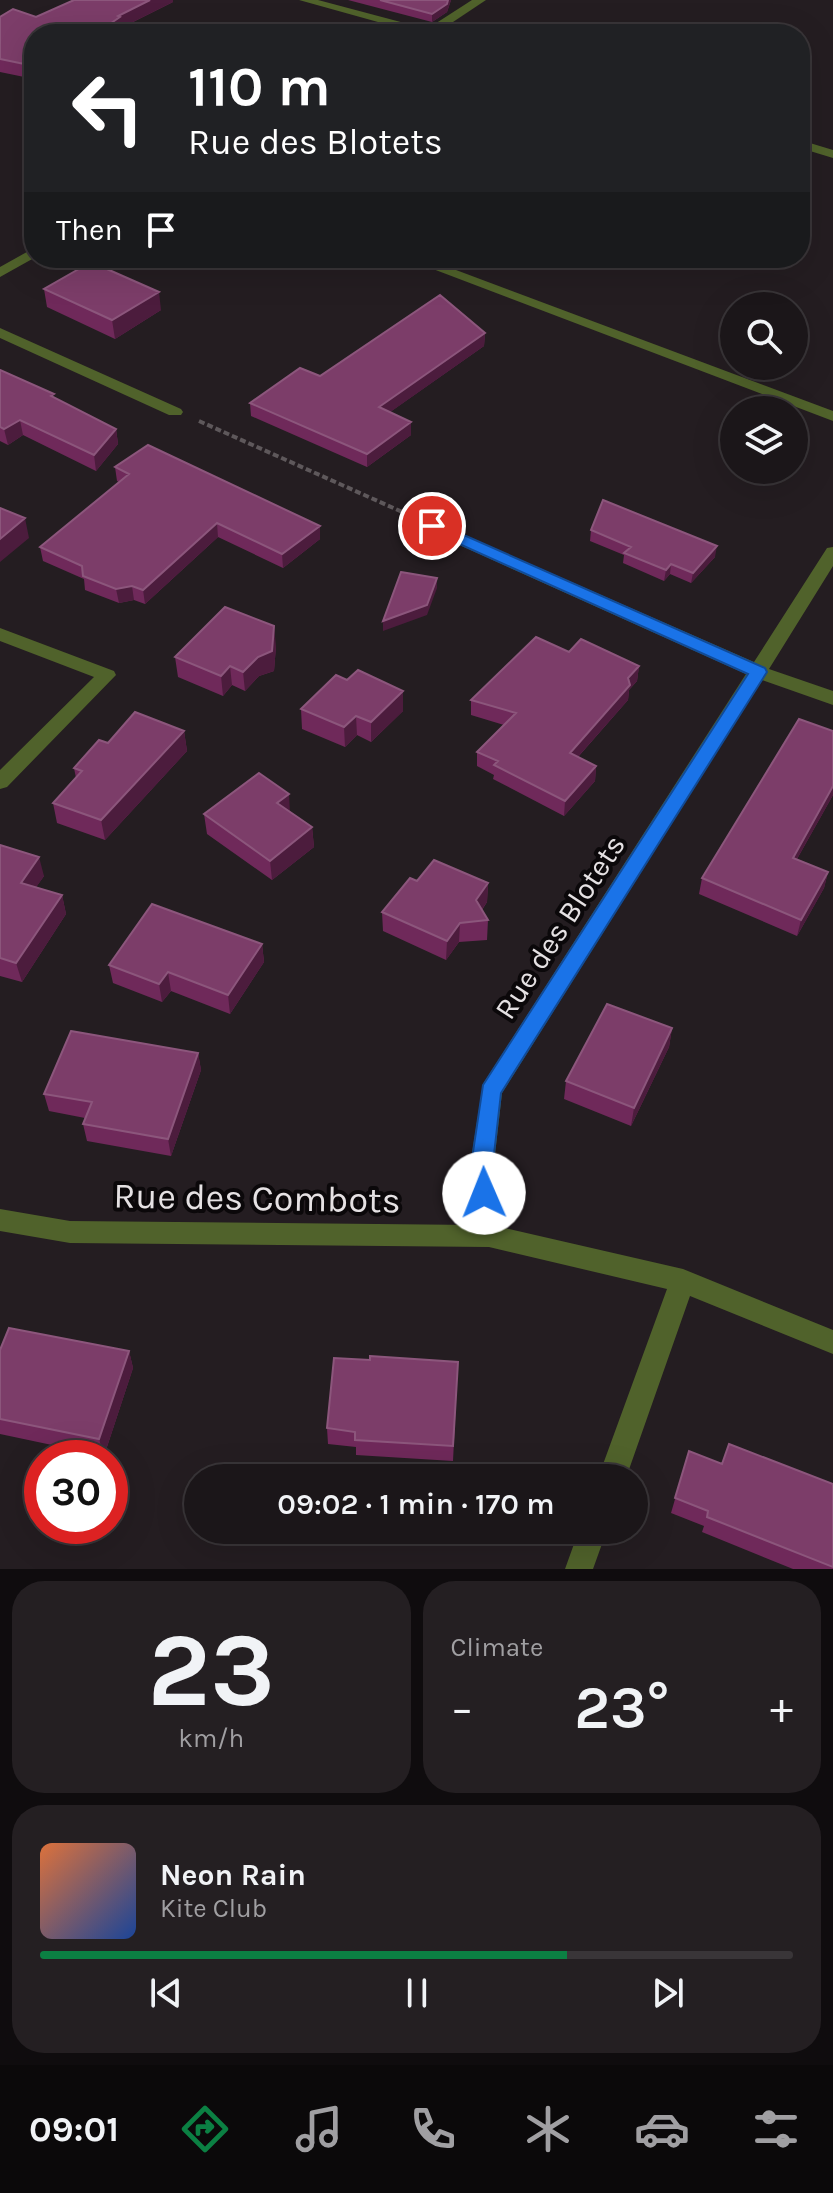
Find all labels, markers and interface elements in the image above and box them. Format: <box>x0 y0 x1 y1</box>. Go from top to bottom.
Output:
text: 110 m <box>188 54 331 119</box>
icon: left <box>56 56 160 160</box>
text: Rue des Blotets <box>188 121 443 163</box>
icon: arrive <box>139 208 183 252</box>
text: Then <box>56 212 123 248</box>
map controls <box>720 292 808 484</box>
button: search <box>720 292 808 380</box>
button: layers <box>720 396 808 484</box>
pin <box>398 492 466 560</box>
icon: arrive <box>410 504 454 548</box>
street label: Rue des Blotets <box>487 828 633 1026</box>
position arrow <box>442 1151 526 1235</box>
street label: Rue des Combots <box>113 1174 401 1222</box>
speed limit sign: 30 <box>24 1440 128 1544</box>
text: 09:02 · 1 min · 170 m <box>277 1486 555 1522</box>
text: 23 <box>147 1610 275 1731</box>
text: Climate <box>451 1632 543 1663</box>
text: 23° <box>574 1673 669 1743</box>
text: − <box>451 1683 474 1734</box>
text: + <box>770 1683 793 1734</box>
text: km/h <box>178 1723 244 1754</box>
text: Neon Rain <box>160 1857 306 1893</box>
text: Kite Club <box>160 1893 267 1924</box>
icon: previous <box>144 1971 188 2015</box>
icon: pause <box>395 1971 439 2015</box>
icon: next <box>646 1971 690 2015</box>
icon: directions <box>177 2101 233 2157</box>
icon: music <box>291 2101 347 2157</box>
icon: phone <box>405 2101 461 2157</box>
icon: climate <box>520 2101 576 2157</box>
icon: car <box>634 2101 690 2157</box>
icon: filters <box>748 2101 804 2157</box>
text: 09:01 <box>29 2108 119 2150</box>

